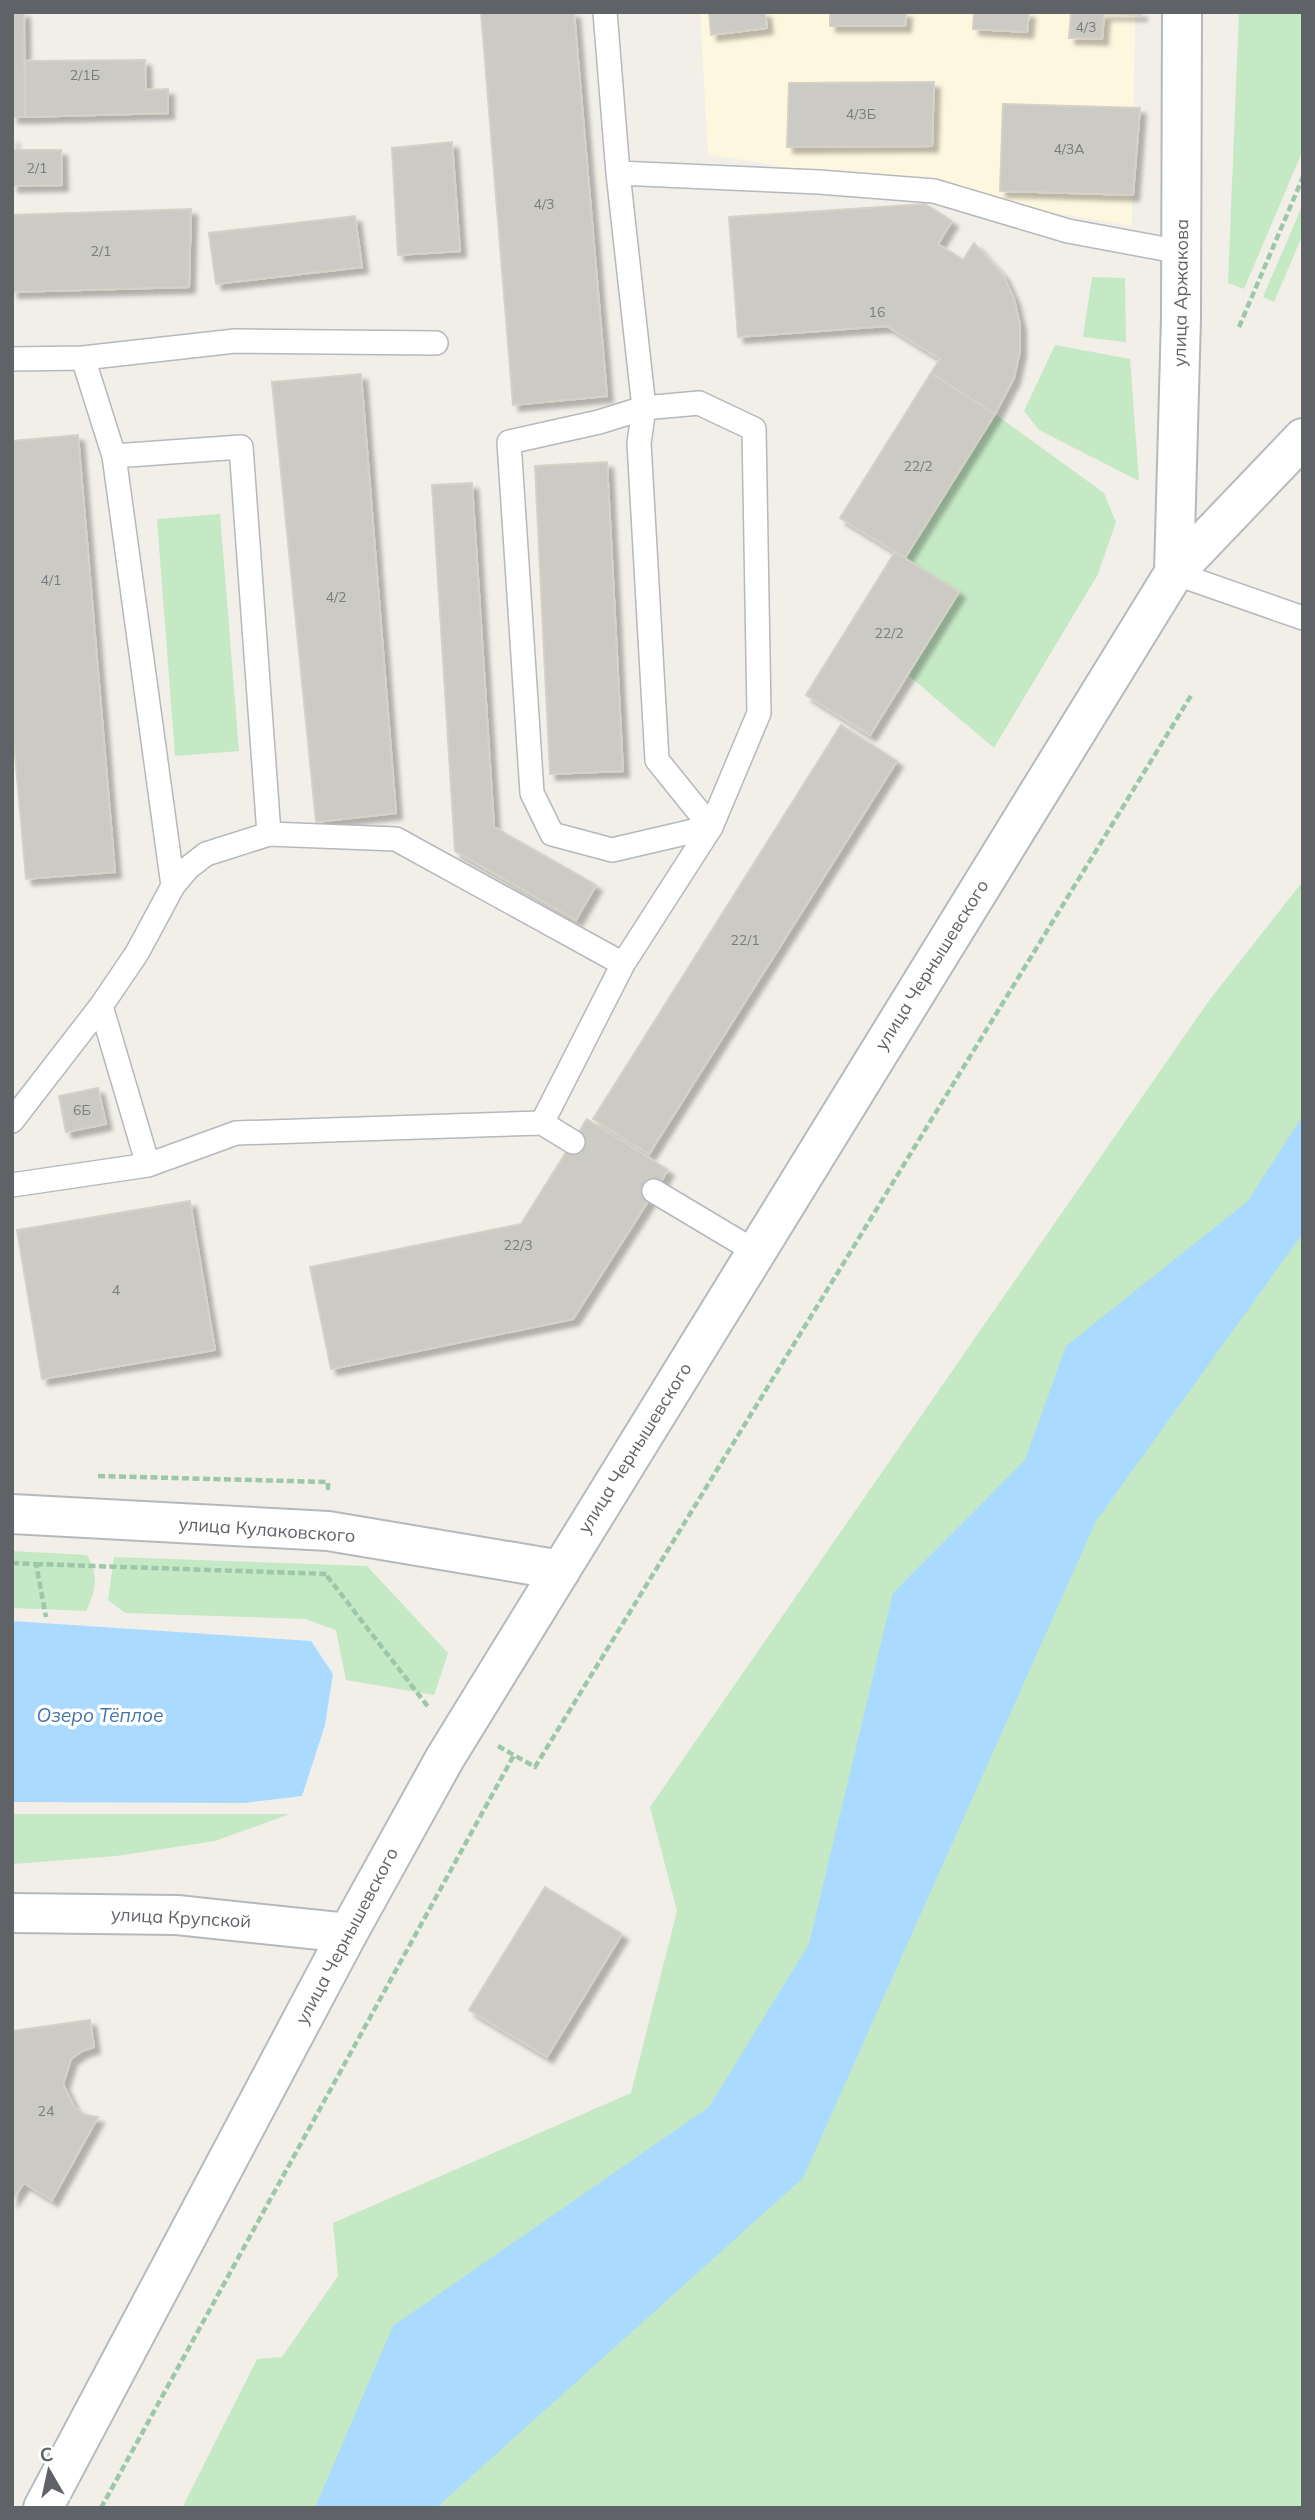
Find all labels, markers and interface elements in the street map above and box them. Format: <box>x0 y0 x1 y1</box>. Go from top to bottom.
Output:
house number: 4/3 <box>1076 18 1096 36</box>
house number: 2/1Б <box>70 66 100 84</box>
house number: 4/3Б <box>846 105 876 123</box>
house number: 4/3А <box>1053 140 1085 158</box>
house number: 2/1 <box>27 159 47 177</box>
house number: 4/3 <box>534 195 554 213</box>
street label: улица Аржакова <box>1168 219 1193 367</box>
house number: 2/1 <box>91 242 111 260</box>
house number: 16 <box>869 303 885 321</box>
house number: 22/2 <box>903 457 933 475</box>
house number: 4/1 <box>41 571 61 589</box>
house number: 4/2 <box>326 588 346 606</box>
house number: 22/2 <box>874 624 904 642</box>
street label: улица Чернышевского <box>870 875 994 1054</box>
house number: 22/1 <box>730 931 760 949</box>
house number: 6Б <box>73 1101 91 1119</box>
house number: 22/3 <box>503 1236 533 1254</box>
house number: 4 <box>112 1281 121 1299</box>
street label: улица Чернышевского <box>573 1358 697 1537</box>
street label: улица Кулаковского <box>178 1512 356 1547</box>
water label: Озеро Тёплое <box>36 1703 164 1727</box>
street label: улица Чернышевского <box>290 1843 403 2028</box>
street label: улица Крупской <box>110 1902 252 1933</box>
house number: 24 <box>38 2102 55 2120</box>
north arrow <box>14 2436 84 2506</box>
text: С <box>38 2441 55 2467</box>

